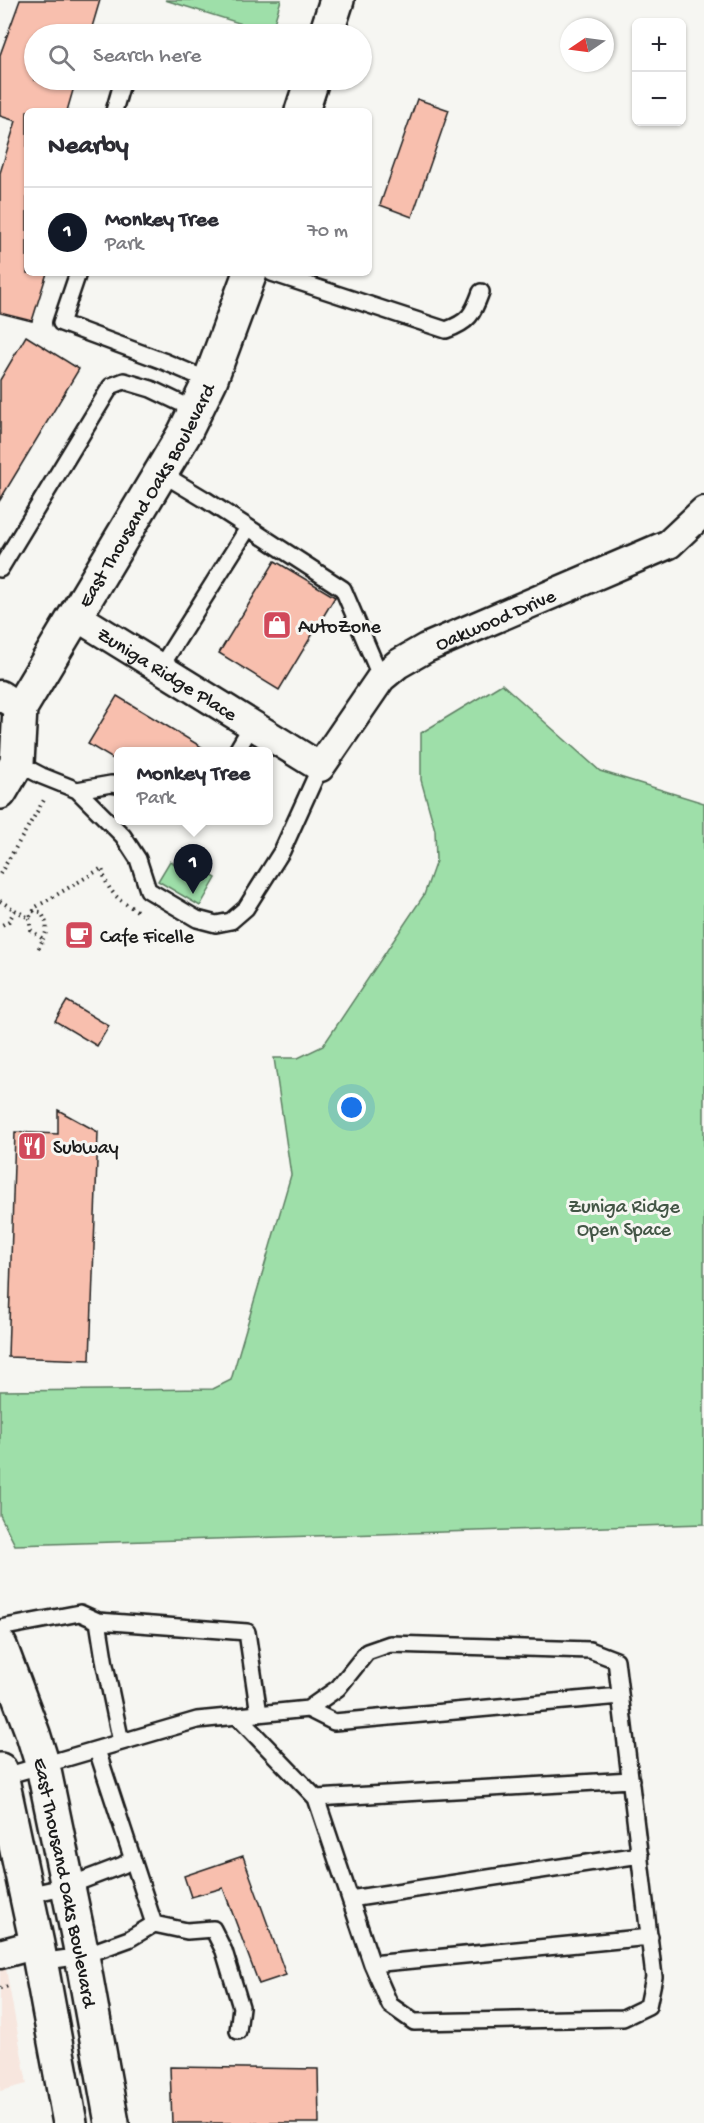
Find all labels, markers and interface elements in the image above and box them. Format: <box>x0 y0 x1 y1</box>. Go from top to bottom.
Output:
north arrow <box>560 18 614 72</box>
map controls <box>632 18 686 126</box>
button: + <box>632 18 686 72</box>
search box <box>24 24 372 90</box>
icon: search <box>45 41 78 74</box>
text: Search here <box>93 44 201 70</box>
button: − <box>632 72 686 126</box>
text: Nearby <box>48 132 129 163</box>
text: Monkey Tree <box>105 208 218 234</box>
text: 1 <box>63 221 72 244</box>
text: 70 m <box>307 221 348 244</box>
text: Park <box>105 234 143 257</box>
street label: East Thousand Oaks Boulevard <box>75 379 223 613</box>
street label: Oakwood Drive <box>433 586 560 658</box>
shop icon: AutoZone <box>261 609 293 641</box>
place label: AutoZone <box>298 617 382 640</box>
street label: Zuniga Ridge Place <box>92 624 241 728</box>
popup <box>114 747 273 825</box>
text: Monkey Tree <box>137 762 250 788</box>
text: Park <box>137 788 175 811</box>
pin: 1 <box>174 844 212 894</box>
cafe icon: Cafe Ficelle <box>63 919 95 951</box>
place label: Cafe Ficelle <box>100 927 195 950</box>
your location <box>337 1093 366 1122</box>
restaurant icon: Subway <box>16 1130 48 1162</box>
place label: Subway <box>53 1138 119 1161</box>
park label: Zuniga Ridge Open Space <box>568 1197 680 1243</box>
street label: East Thousand Oaks Boulevard <box>26 1755 99 2012</box>

